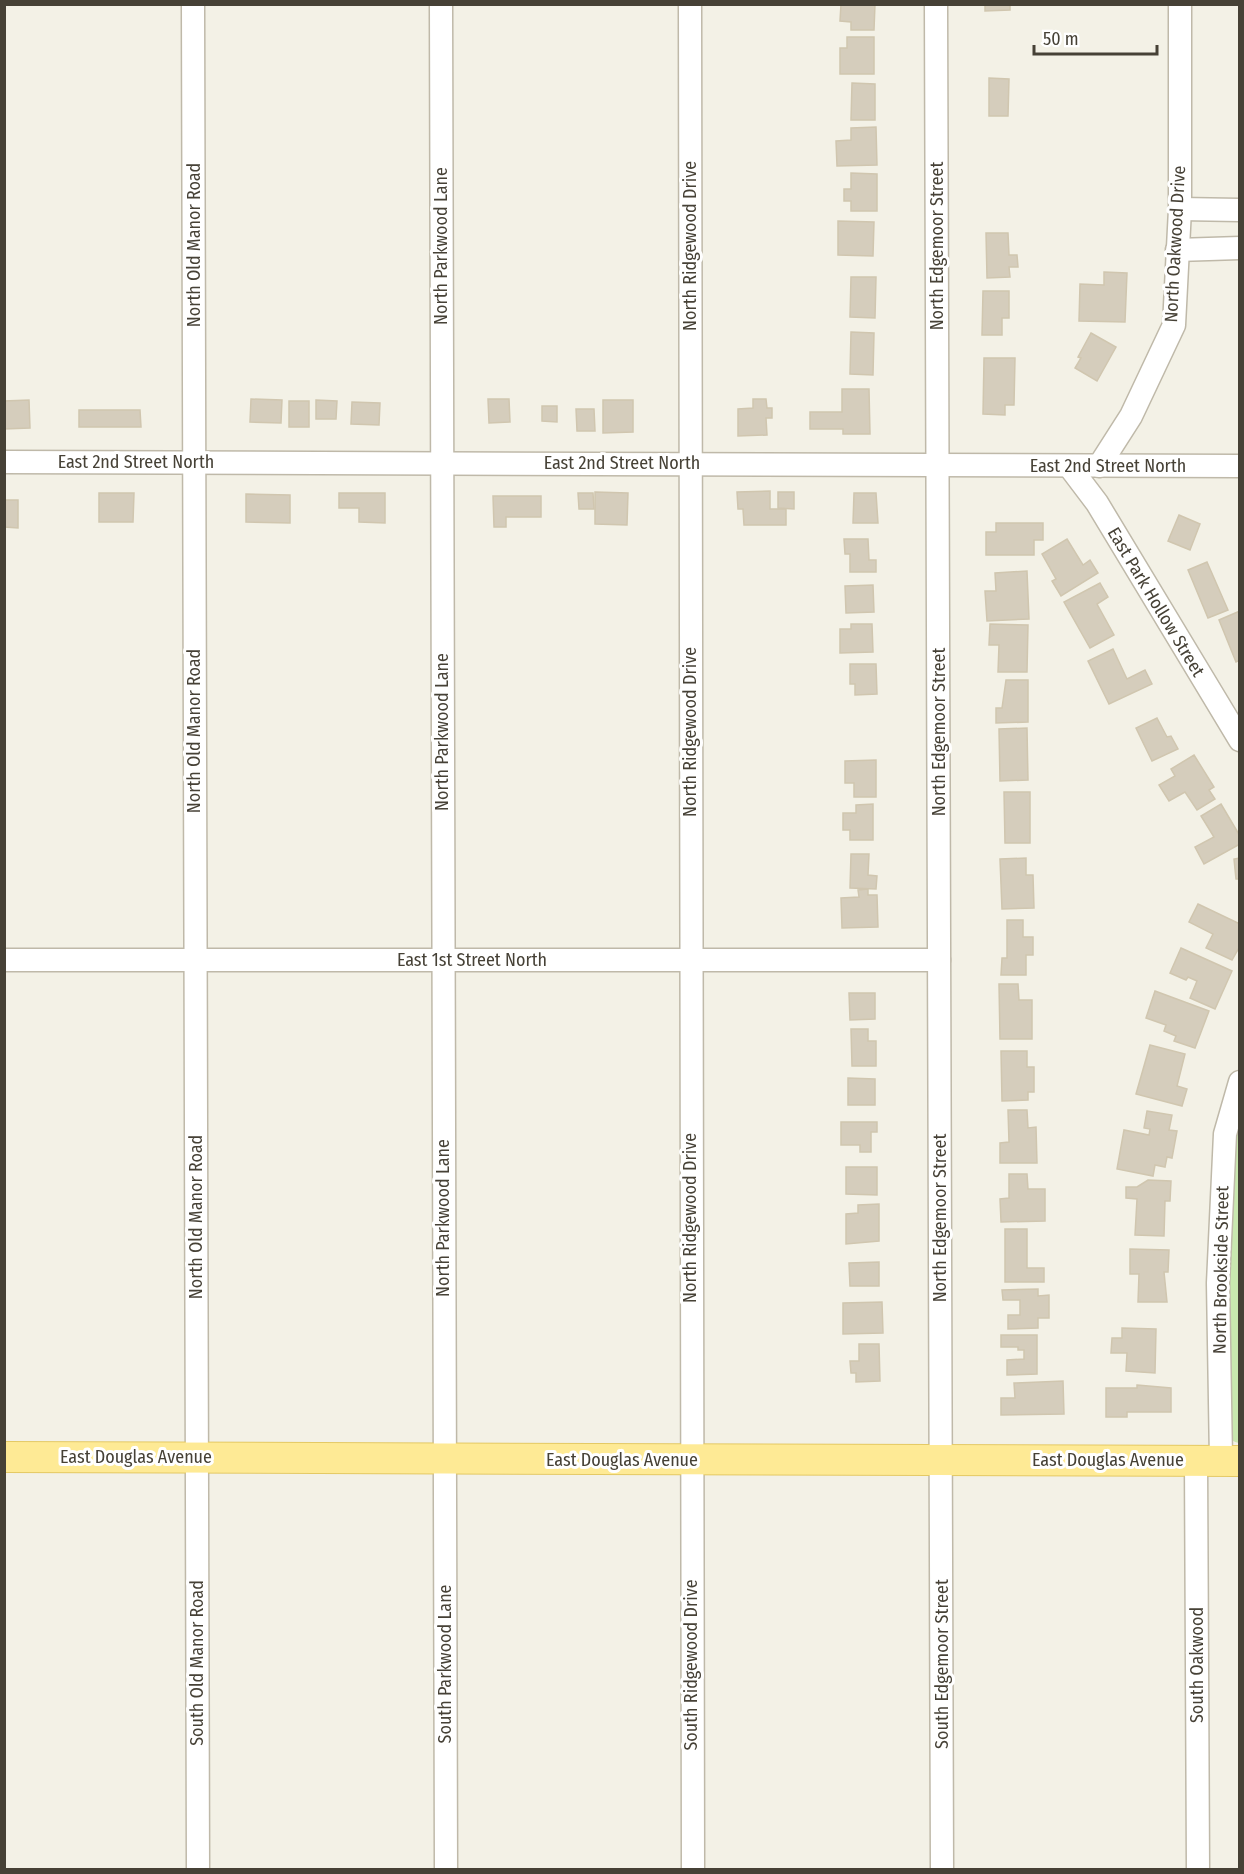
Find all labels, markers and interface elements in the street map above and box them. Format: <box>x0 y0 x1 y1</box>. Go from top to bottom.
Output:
scale bar <box>1034 18 1157 56</box>
text: 50 m <box>1043 28 1079 50</box>
street label: North Ridgewood Drive <box>679 161 701 331</box>
street label: North Edgemoor Street <box>926 162 948 330</box>
street label: North Old Manor Road <box>183 163 205 327</box>
street label: North Oakwood Drive <box>1160 165 1190 323</box>
street label: North Parkwood Lane <box>430 167 452 325</box>
street label: East 2nd Street North <box>58 451 214 473</box>
street label: East 2nd Street North <box>544 452 700 474</box>
street label: East 2nd Street North <box>1030 455 1186 477</box>
street label: East Park Hollow Street <box>1103 523 1209 681</box>
street label: North Ridgewood Drive <box>679 647 701 817</box>
street label: North Edgemoor Street <box>928 648 950 816</box>
street label: North Old Manor Road <box>183 649 205 813</box>
street label: North Parkwood Lane <box>431 653 453 811</box>
street label: East 1st Street North <box>397 949 547 971</box>
street label: North Ridgewood Drive <box>679 1133 701 1303</box>
street label: North Edgemoor Street <box>929 1134 951 1302</box>
street label: North Old Manor Road <box>185 1135 207 1299</box>
street label: North Parkwood Lane <box>432 1139 454 1297</box>
street label: North Brookside Street <box>1209 1186 1233 1354</box>
street label: East Douglas Avenue <box>60 1446 212 1468</box>
street label: East Douglas Avenue <box>546 1449 698 1471</box>
street label: East Douglas Avenue <box>1032 1449 1184 1471</box>
street label: South Ridgewood Drive <box>680 1579 702 1751</box>
street label: South Edgemoor Street <box>931 1579 953 1749</box>
street label: South Old Manor Road <box>186 1580 208 1746</box>
street label: South Parkwood Lane <box>434 1584 456 1744</box>
street label: South Oakwood <box>1186 1607 1208 1723</box>

